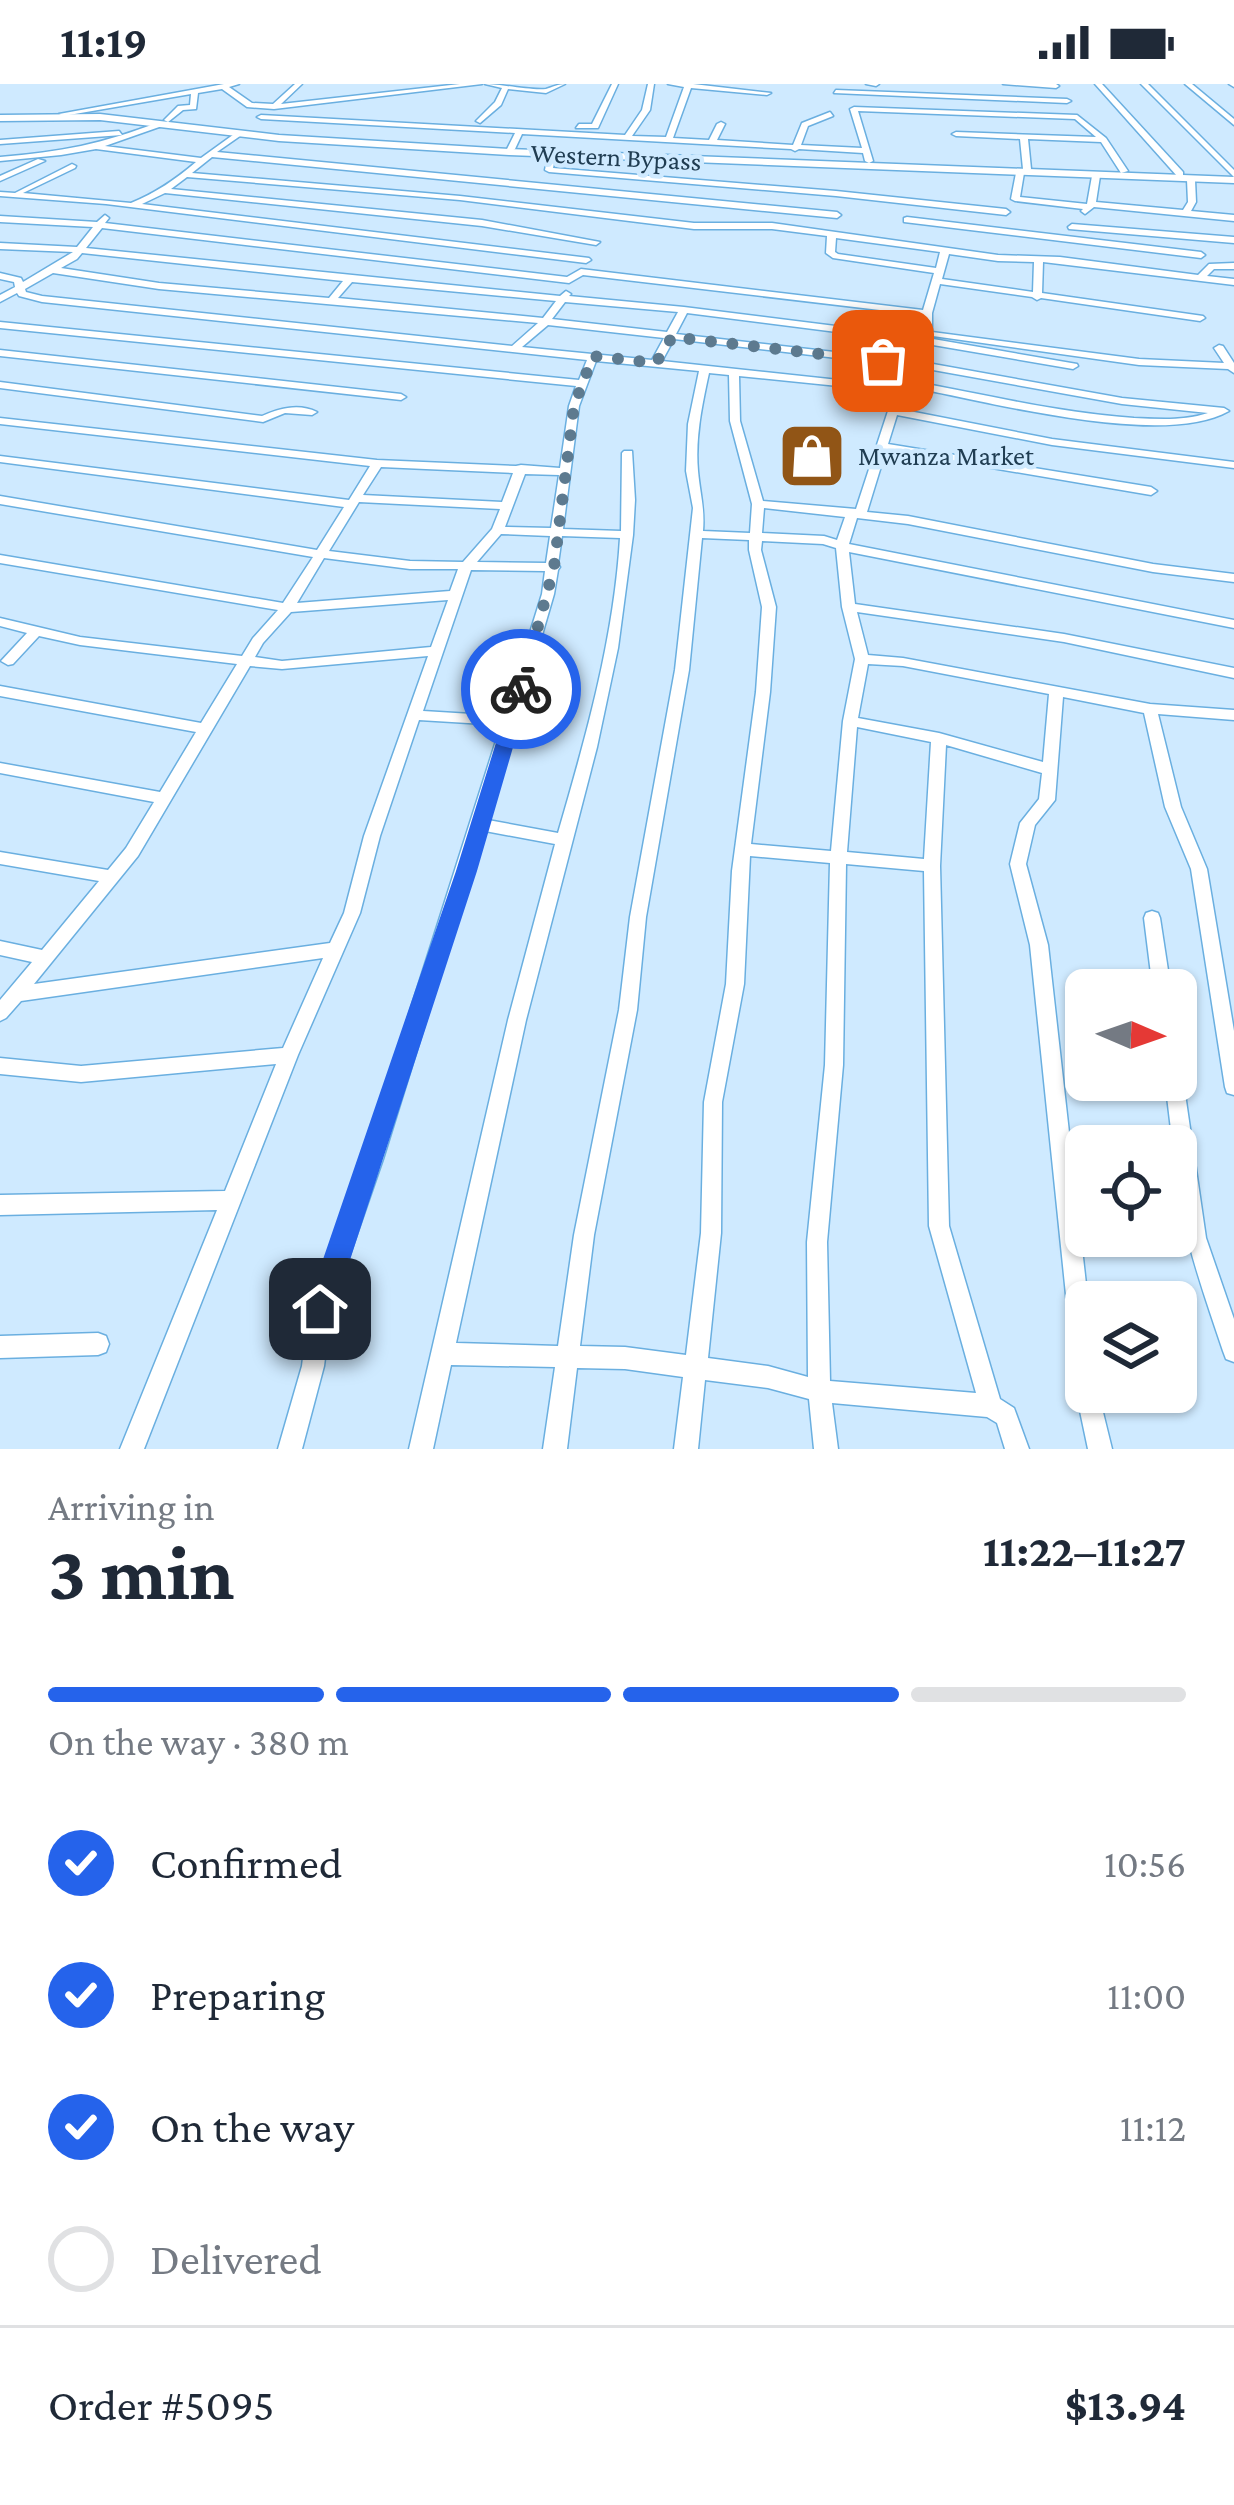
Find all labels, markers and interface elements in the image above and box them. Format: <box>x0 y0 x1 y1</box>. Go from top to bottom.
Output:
text: 11:19 <box>60 17 148 67</box>
street label: Western Bypass <box>530 138 702 176</box>
pin <box>832 310 934 412</box>
icon: bag <box>850 328 916 394</box>
shop icon: Mwanza Market <box>777 421 847 491</box>
place label: Mwanza Market <box>858 441 1035 471</box>
courier <box>461 629 581 749</box>
icon: bike <box>488 656 554 722</box>
north arrow <box>1065 969 1197 1101</box>
map controls <box>1065 969 1197 1413</box>
button: locate <box>1065 1125 1197 1257</box>
pin <box>269 1258 371 1360</box>
icon: home <box>287 1276 353 1342</box>
button: layers <box>1065 1281 1197 1413</box>
text: Arriving in <box>48 1485 215 1528</box>
text: 11:22–11:27 <box>983 1526 1186 1576</box>
text: 3 min <box>48 1529 235 1616</box>
text: On the way · 380 m <box>48 1720 349 1763</box>
icon: check <box>48 1830 114 1896</box>
text: Confirmed <box>150 1838 342 1888</box>
text: 10:56 <box>1104 1842 1186 1885</box>
icon: check <box>48 1962 114 2028</box>
text: Preparing <box>150 1970 326 2020</box>
text: 11:00 <box>1107 1974 1186 2017</box>
icon: check <box>48 2094 114 2160</box>
text: On the way <box>150 2102 354 2152</box>
text: 11:12 <box>1120 2106 1186 2149</box>
text: Delivered <box>150 2234 322 2284</box>
text: Order #5095 <box>48 2380 275 2430</box>
text: $13.94 <box>1065 2380 1186 2430</box>

